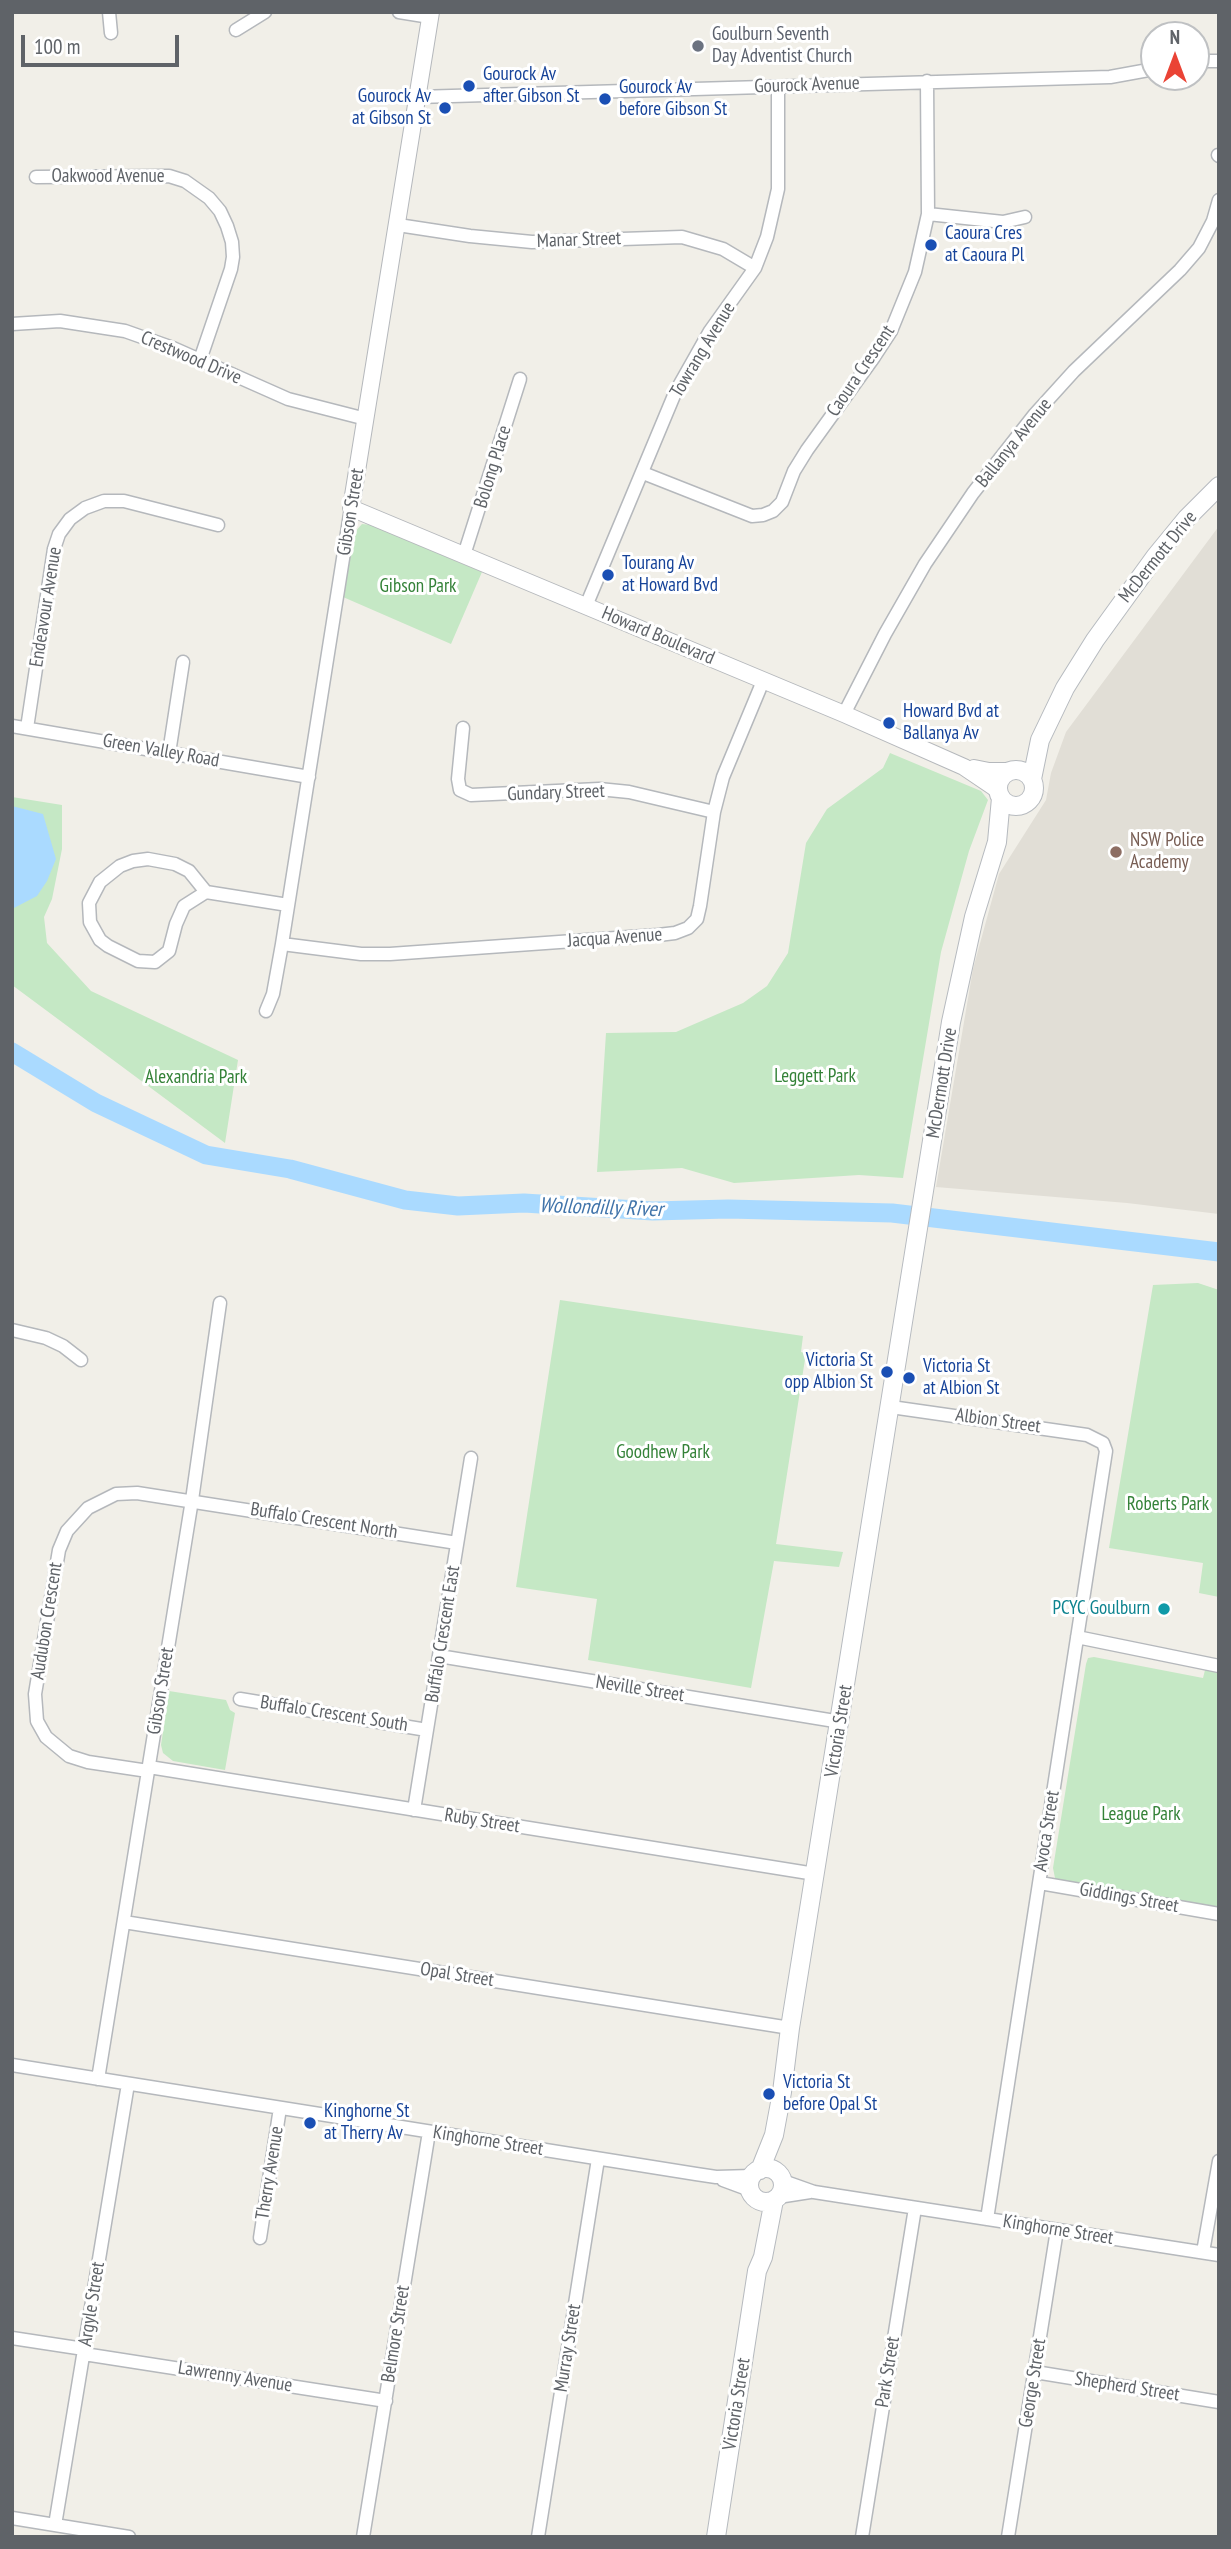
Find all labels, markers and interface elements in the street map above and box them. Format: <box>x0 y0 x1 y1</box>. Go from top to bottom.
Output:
scale bar <box>24 21 182 65</box>
north arrow <box>1140 21 1210 91</box>
place label: Goulburn Seventh Day Adventist Church <box>712 24 852 68</box>
text: N <box>1170 25 1180 49</box>
text: 100 m <box>34 33 80 60</box>
marker: Goulburn Seventh Day Adventist Church <box>690 38 706 54</box>
place label: Gourock Av after Gibson St <box>483 64 579 108</box>
street label: Gourock Avenue <box>754 72 860 98</box>
place label: Gourock Av before Gibson St <box>619 77 727 121</box>
marker: Gourock Av after Gibson St <box>461 78 477 94</box>
place label: Gourock Av at Gibson St <box>352 86 431 130</box>
marker: Gourock Av before Gibson St <box>597 91 613 107</box>
marker: Gourock Av at Gibson St <box>437 100 453 116</box>
street label: Oakwood Avenue <box>51 166 165 188</box>
place label: Caoura Cres at Caoura Pl <box>945 223 1024 267</box>
street label: Manar Street <box>537 227 621 253</box>
marker: Caoura Cres at Caoura Pl <box>923 237 939 253</box>
street label: Towrang Avenue <box>666 298 740 402</box>
street label: Caoura Crescent <box>822 321 900 421</box>
street label: Crestwood Drive <box>137 327 245 389</box>
street label: Ballanya Avenue <box>971 394 1057 492</box>
street label: Bolong Place <box>470 423 516 511</box>
street label: Gibson Street <box>333 467 369 557</box>
street label: McDermott Drive <box>1114 507 1202 607</box>
street label: Endeavour Avenue <box>25 545 67 669</box>
place label: Tourang Av at Howard Bvd <box>622 553 718 597</box>
marker: Tourang Av at Howard Bvd <box>600 567 616 583</box>
park label: Gibson Park <box>380 576 456 598</box>
street label: Howard Boulevard <box>598 602 718 670</box>
place label: Howard Bvd at Ballanya Av <box>903 701 999 745</box>
marker: Howard Bvd at Ballanya Av <box>881 715 897 731</box>
street label: Green Valley Road <box>101 730 221 772</box>
street label: Gundary Street <box>507 780 605 806</box>
place label: NSW Police Academy <box>1130 830 1204 874</box>
marker: NSW Police Academy <box>1108 844 1124 860</box>
street label: Jacqua Avenue <box>567 923 663 953</box>
street label: McDermott Drive <box>922 1026 962 1140</box>
park label: Leggett Park <box>774 1066 856 1088</box>
park label: Alexandria Park <box>145 1067 247 1089</box>
water label: Wollondilly River <box>539 1193 663 1223</box>
place label: Victoria St opp Albion St <box>785 1350 873 1394</box>
place label: Victoria St at Albion St <box>923 1356 1000 1400</box>
marker: Victoria St opp Albion St <box>879 1364 895 1380</box>
marker: Victoria St at Albion St <box>901 1370 917 1386</box>
street label: Albion Street <box>954 1404 1042 1438</box>
park label: Goodhew Park <box>616 1442 710 1464</box>
park label: Roberts Park <box>1127 1494 1209 1516</box>
street label: Buffalo Crescent North <box>249 1498 399 1544</box>
street label: Audubon Crescent <box>26 1561 68 1681</box>
street label: Buffalo Crescent East <box>421 1564 465 1704</box>
place label: PCYC Goulburn <box>1053 1598 1150 1620</box>
marker: PCYC Goulburn <box>1156 1601 1172 1617</box>
street label: Gibson Street <box>143 1646 179 1736</box>
street label: Neville Street <box>594 1671 686 1707</box>
street label: Victoria Street <box>820 1683 858 1779</box>
street label: Buffalo Crescent South <box>259 1691 409 1737</box>
street label: Avoca Street <box>1029 1789 1065 1873</box>
street label: Ruby Street <box>443 1804 521 1838</box>
park label: League Park <box>1101 1804 1181 1826</box>
street label: Giddings Street <box>1078 1878 1180 1918</box>
street label: Opal Street <box>419 1958 495 1992</box>
place label: Victoria St before Opal St <box>783 2072 877 2116</box>
marker: Victoria St before Opal St <box>761 2086 777 2102</box>
place label: Kinghorne St at Therry Av <box>324 2101 409 2145</box>
marker: Kinghorne St at Therry Av <box>302 2115 318 2131</box>
street label: Kinghorne Street <box>431 2121 545 2161</box>
street label: Therry Avenue <box>251 2125 289 2221</box>
street label: Kinghorne Street <box>1001 2210 1115 2250</box>
street label: Argyle Street <box>74 2260 110 2348</box>
street label: Belmore Street <box>377 2284 415 2384</box>
street label: Murray Street <box>550 2302 586 2394</box>
street label: Park Street <box>871 2335 905 2409</box>
street label: George Street <box>1015 2337 1051 2429</box>
street label: Victoria Street <box>718 2356 756 2452</box>
street label: Lawrenny Avenue <box>176 2357 294 2397</box>
street label: Shepherd Street <box>1073 2367 1181 2407</box>

